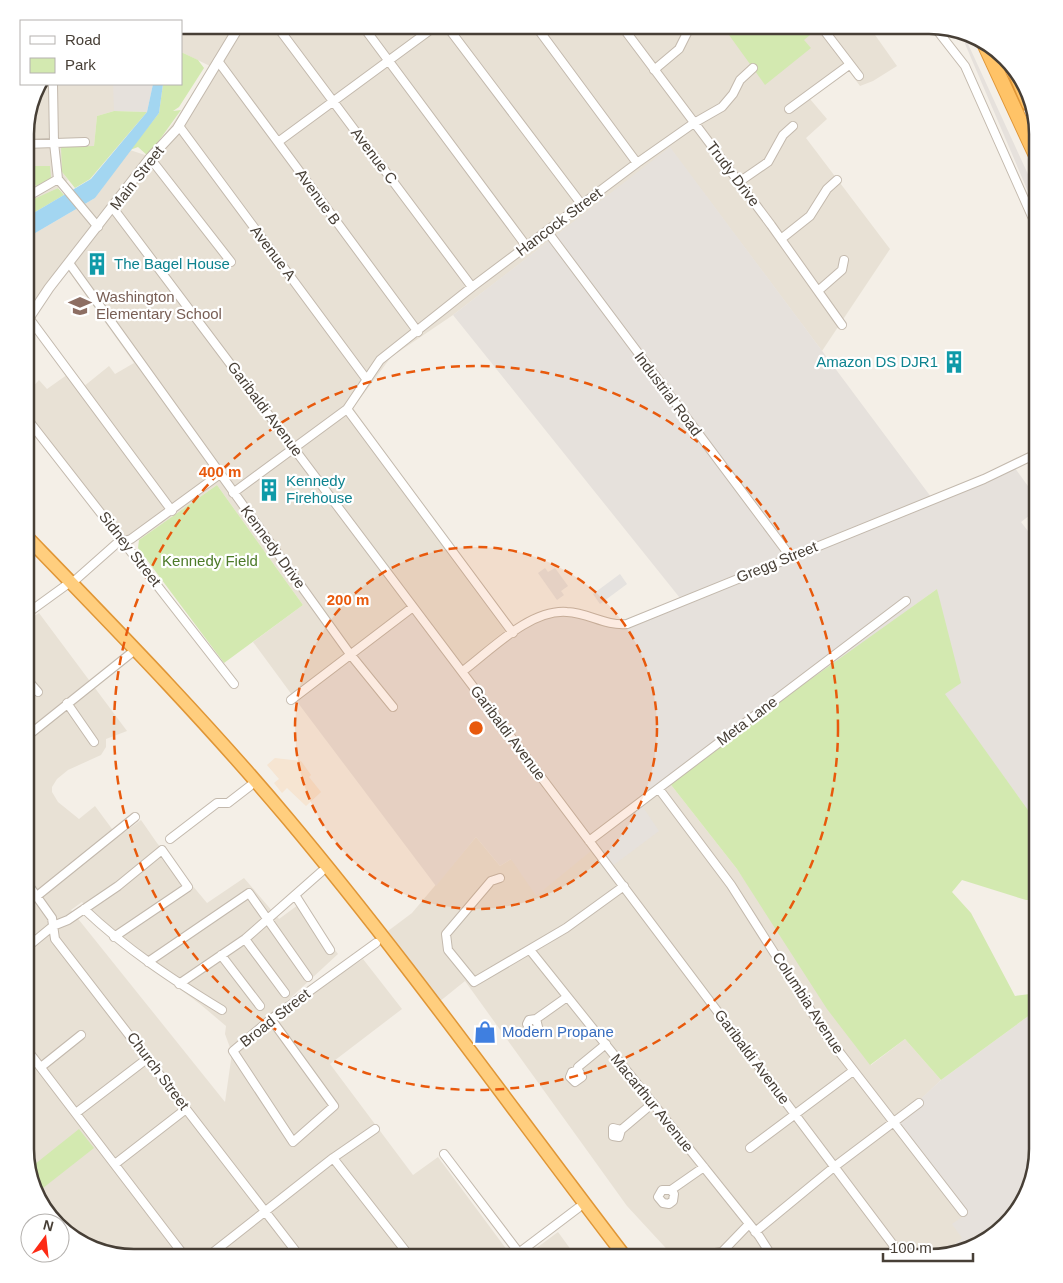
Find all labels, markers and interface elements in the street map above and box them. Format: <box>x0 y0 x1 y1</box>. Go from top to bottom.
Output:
legend <box>20 20 182 85</box>
text: Road <box>65 31 101 48</box>
text: Park <box>65 56 96 73</box>
street label: Avenue C <box>348 124 401 187</box>
street label: Trudy Drive <box>703 138 763 210</box>
street label: Main Street <box>106 142 167 213</box>
street label: Avenue B <box>292 166 344 228</box>
street label: Hancock Street <box>513 183 605 259</box>
street label: Avenue A <box>247 222 299 283</box>
building icon: The Bagel House <box>84 251 110 277</box>
place label: The Bagel House <box>114 255 230 272</box>
place label: Washington Elementary School <box>96 288 222 322</box>
school or university icon: Washington Elementary School <box>67 293 93 319</box>
street label: Industrial Road <box>631 348 706 439</box>
building icon: Amazon DS DJR1 <box>941 349 967 375</box>
place label: Amazon DS DJR1 <box>816 353 938 370</box>
street label: Garibaldi Avenue <box>224 358 306 459</box>
text: 400 m <box>199 463 241 480</box>
place label: Kennedy Firehouse <box>286 472 353 506</box>
building icon: Kennedy Firehouse <box>256 477 282 503</box>
street label: Kennedy Drive <box>238 502 309 592</box>
street label: Sidney Street <box>96 508 165 590</box>
street label: Gregg Street <box>734 537 821 586</box>
park label: Kennedy Field <box>162 552 258 569</box>
text: 200 m <box>327 591 369 608</box>
street label: Garibaldi Avenue <box>467 682 549 783</box>
street label: Meta Lane <box>713 692 780 749</box>
centre of rings <box>467 719 485 737</box>
street label: Columbia Avenue <box>769 949 847 1057</box>
street label: Broad Street <box>236 984 314 1050</box>
street label: Garibaldi Avenue <box>711 1006 793 1107</box>
shop icon: Modern Propane <box>472 1019 498 1045</box>
place label: Modern Propane <box>502 1023 614 1040</box>
street label: Church Street <box>124 1029 194 1113</box>
street label: Macarthur Avenue <box>608 1050 697 1155</box>
north arrow <box>20 1213 70 1263</box>
text: N <box>41 1216 55 1234</box>
scale bar <box>883 1230 973 1262</box>
text: 100 m <box>890 1239 932 1256</box>

